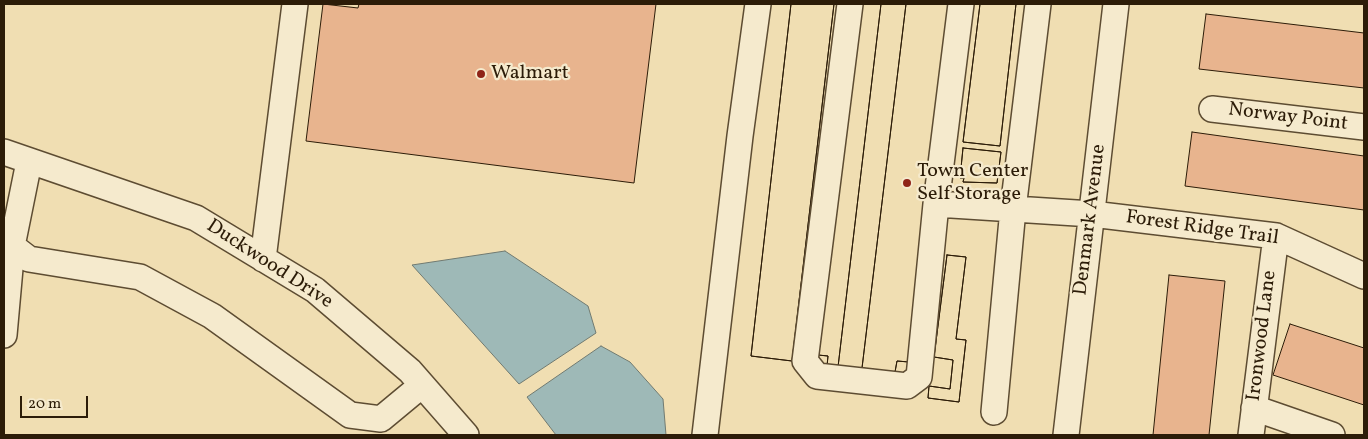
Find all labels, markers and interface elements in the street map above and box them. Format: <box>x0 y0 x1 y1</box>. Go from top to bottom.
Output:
place label: Walmart <box>491 62 569 86</box>
marker: Walmart <box>475 68 487 80</box>
street label: Norway Point <box>1227 99 1349 137</box>
street label: Denmark Avenue <box>1070 143 1112 297</box>
place label: Town Center Self Storage <box>917 160 1028 207</box>
marker: Town Center Self Storage <box>901 177 913 189</box>
street label: Forest Ridge Trail <box>1124 206 1280 252</box>
street label: Duckwood Drive <box>201 215 337 315</box>
street label: Ironwood Lane <box>1243 269 1283 403</box>
scale bar <box>22 386 90 418</box>
text: 20 m <box>28 394 61 415</box>

